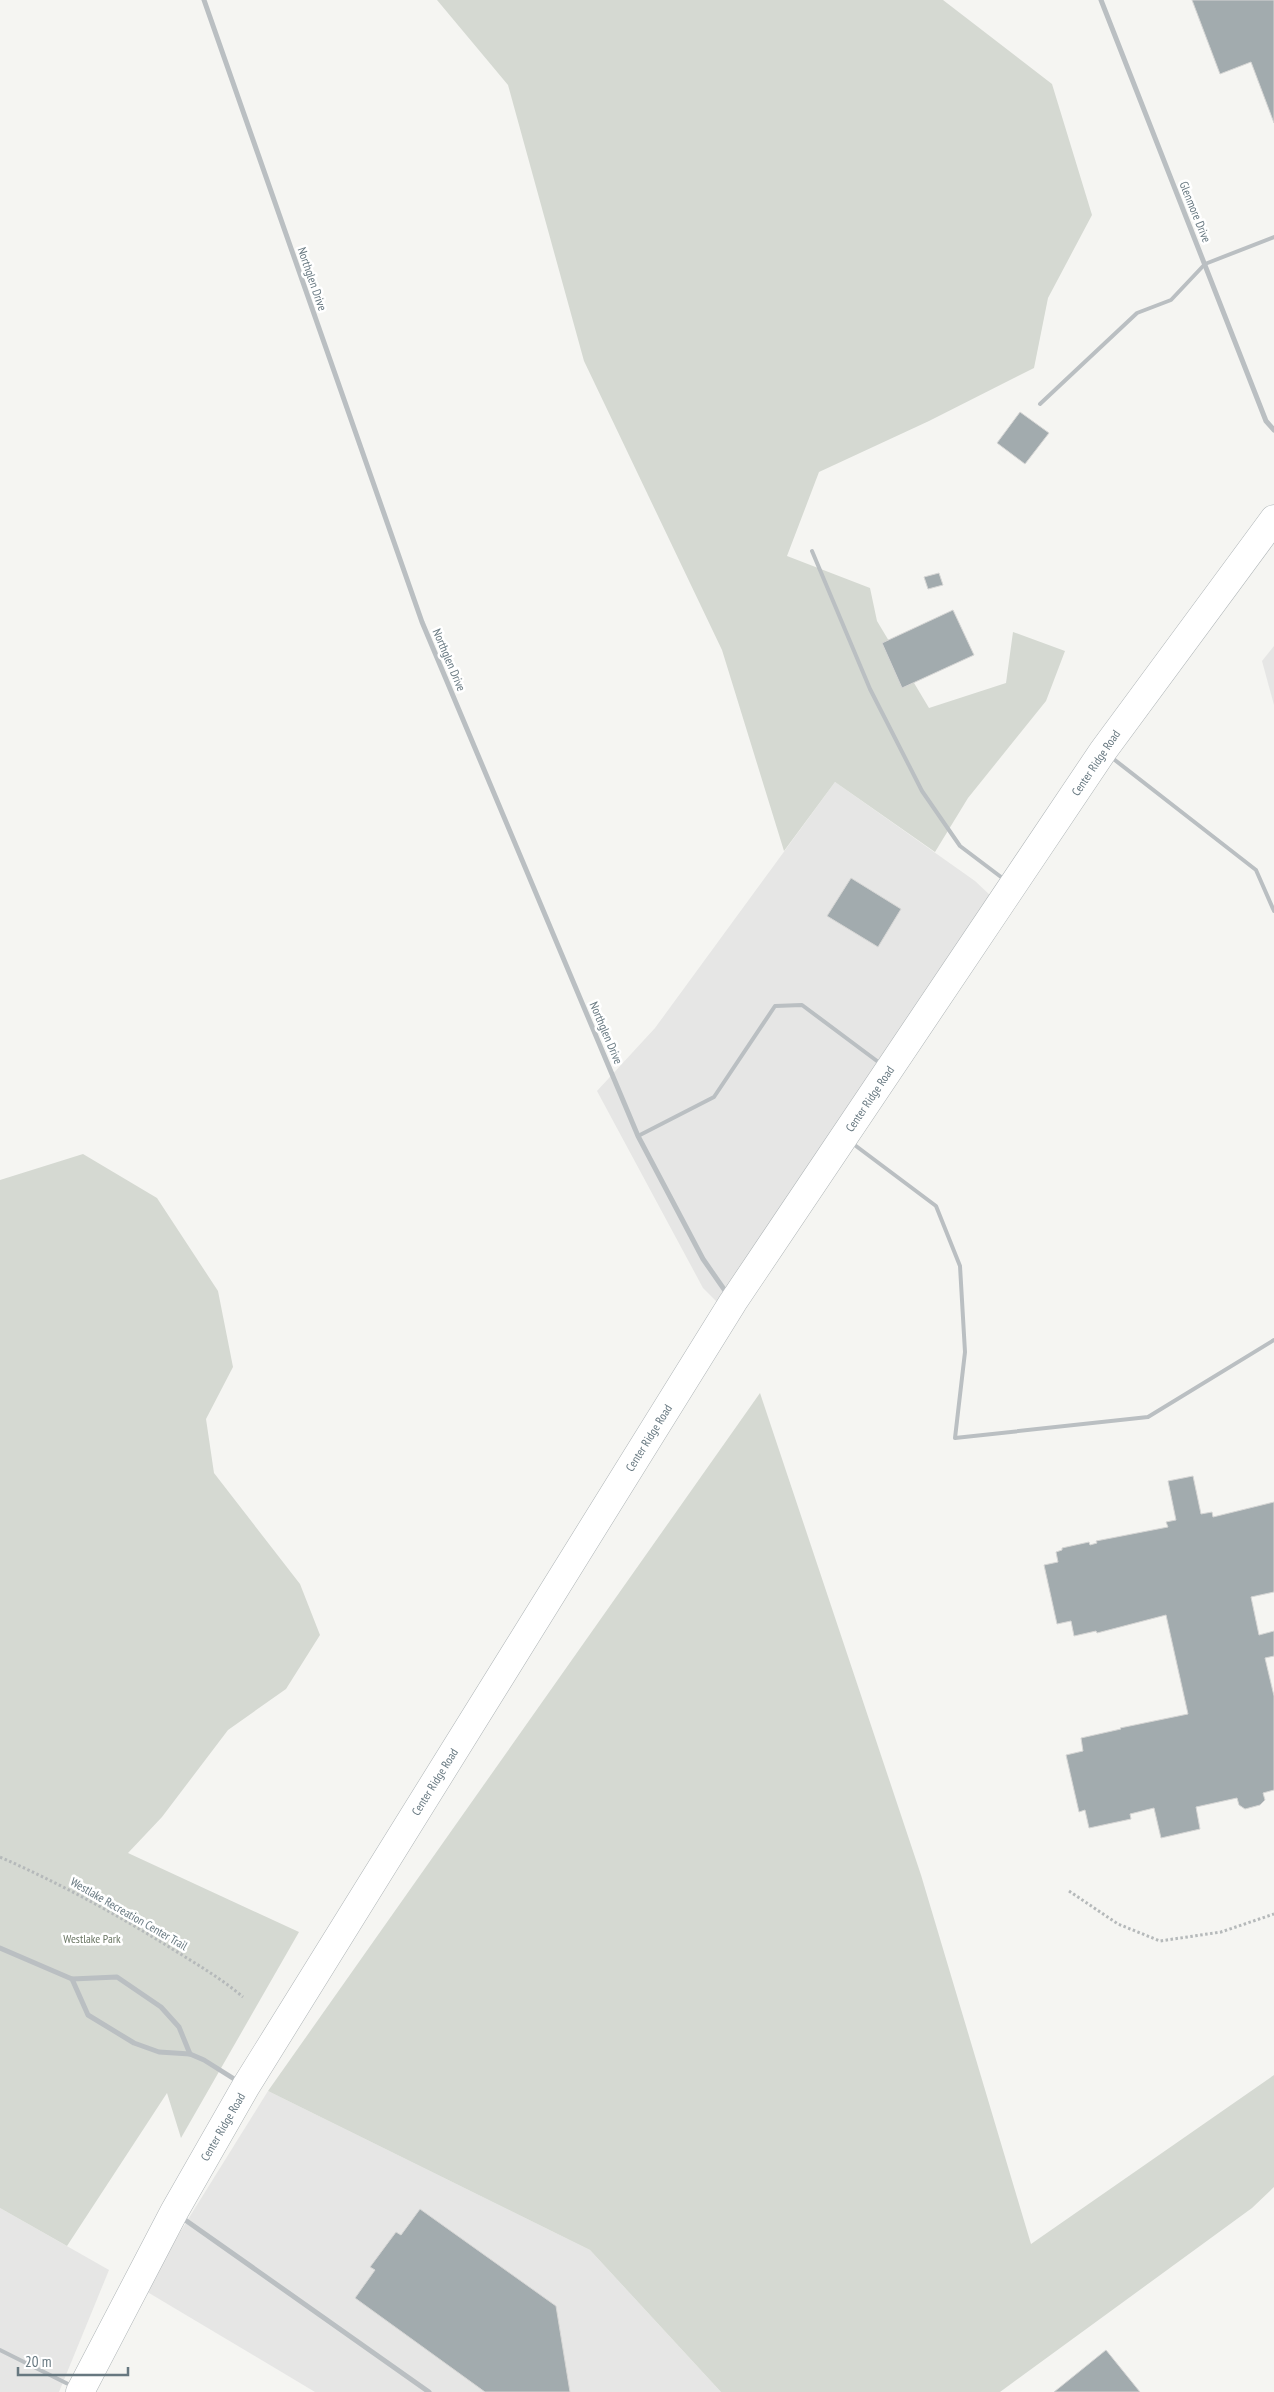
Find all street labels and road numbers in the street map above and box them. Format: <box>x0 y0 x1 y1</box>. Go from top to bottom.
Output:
street label: Glenmore Drive <box>1176 179 1215 245</box>
street label: Northglen Drive <box>295 245 330 313</box>
street label: Northglen Drive <box>430 626 469 693</box>
street label: Center Ridge Road <box>1068 727 1123 798</box>
street label: Northglen Drive <box>587 999 626 1066</box>
street label: Center Ridge Road <box>842 1063 897 1134</box>
street label: Center Ridge Road <box>622 1401 675 1474</box>
street label: Center Ridge Road <box>408 1745 461 1818</box>
street label: Westlake Recreation Center Trail <box>68 1874 191 1953</box>
street label: Center Ridge Road <box>197 2090 248 2163</box>

